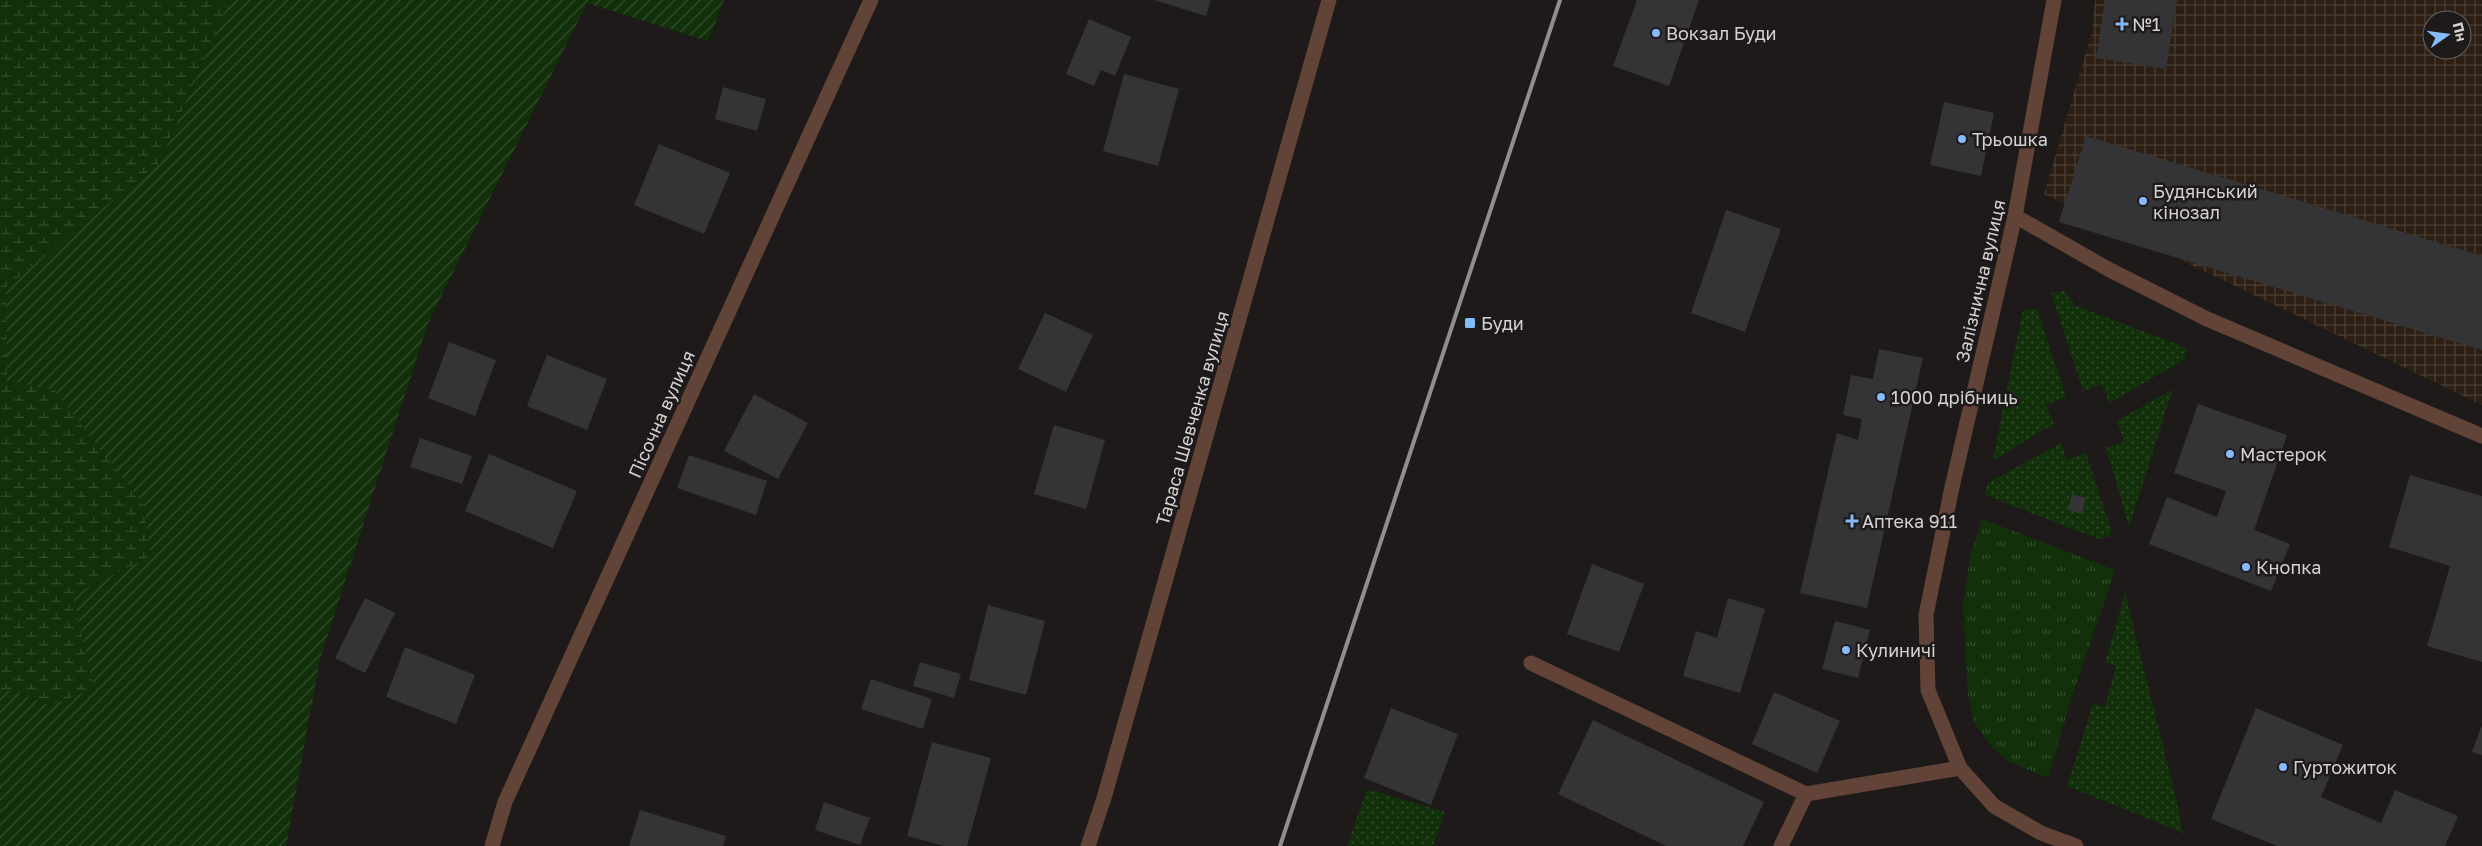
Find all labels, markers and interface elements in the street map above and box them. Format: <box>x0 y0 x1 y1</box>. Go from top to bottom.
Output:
north arrow <box>2422 10 2472 60</box>
place label: №1 <box>2132 13 2161 35</box>
marker: №1 <box>2116 18 2128 30</box>
text: Пн <box>2450 20 2471 43</box>
place label: Вокзал Буди <box>1666 22 1777 44</box>
marker: Вокзал Буди <box>1650 27 1662 39</box>
place label: Трьошка <box>1972 128 2048 150</box>
marker: Трьошка <box>1956 133 1968 145</box>
place label: Будянський кінозал <box>2153 180 2258 223</box>
marker: Будянський кінозал <box>2137 195 2149 207</box>
street label: Залізнична вулиця <box>1951 197 2009 365</box>
street label: Тараса Шевченка вулиця <box>1151 308 1233 528</box>
place label: Буди <box>1481 312 1524 334</box>
marker: Буди <box>1463 316 1477 330</box>
street label: Пісочна вулиця <box>623 347 699 481</box>
place label: 1000 дрібниць <box>1891 386 2018 408</box>
marker: 1000 дрібниць <box>1875 391 1887 403</box>
place label: Мастерок <box>2240 443 2327 465</box>
marker: Мастерок <box>2224 448 2236 460</box>
place label: Аптека 911 <box>1862 510 1957 532</box>
marker: Аптека 911 <box>1846 515 1858 527</box>
place label: Кнопка <box>2256 556 2322 578</box>
marker: Кнопка <box>2240 561 2252 573</box>
place label: Кулиничі <box>1856 639 1936 661</box>
marker: Кулиничі <box>1840 644 1852 656</box>
place label: Гуртожиток <box>2293 756 2397 778</box>
marker: Гуртожиток <box>2277 761 2289 773</box>

